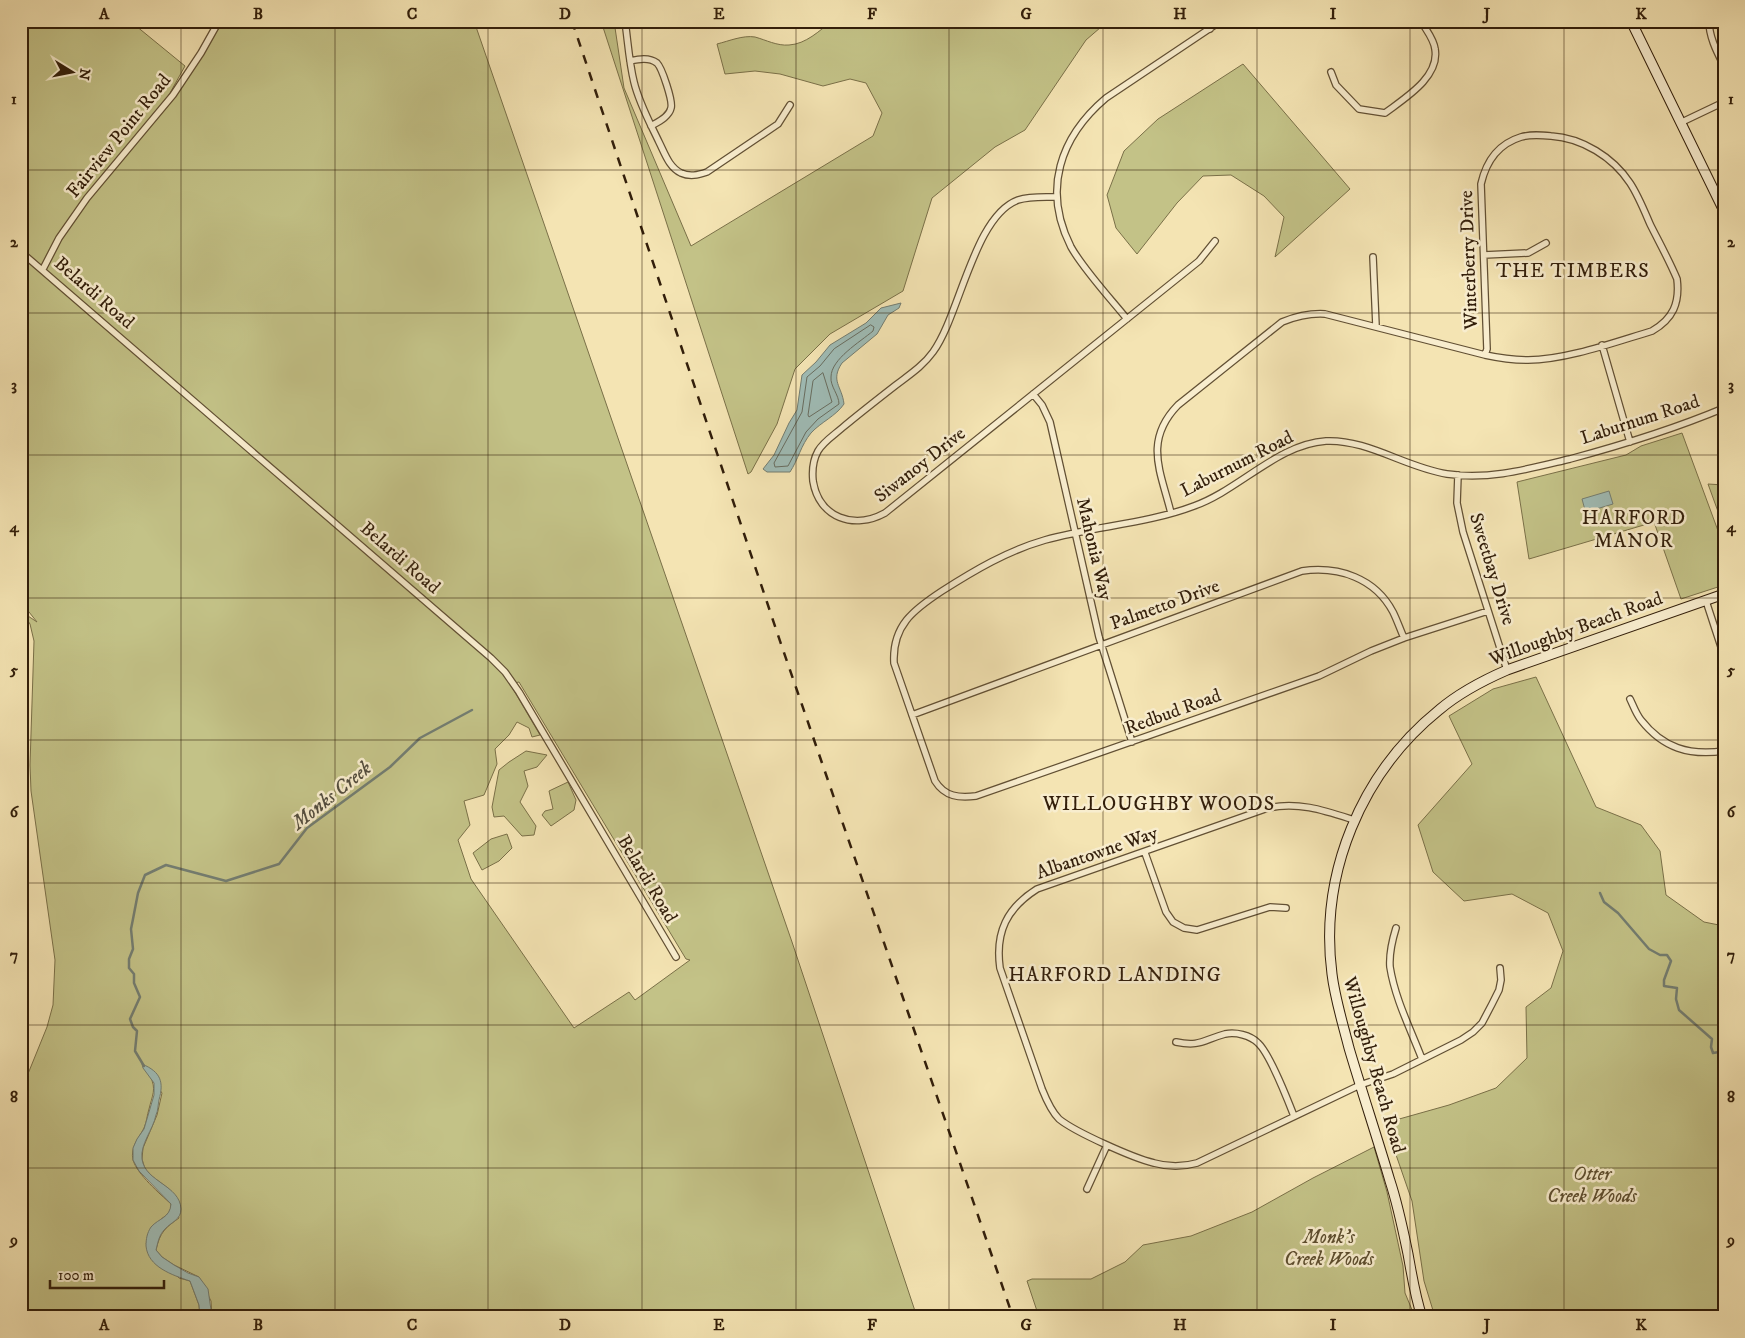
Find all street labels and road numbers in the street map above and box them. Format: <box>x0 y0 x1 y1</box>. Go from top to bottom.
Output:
street label: Fairview Point Road <box>62 69 176 203</box>
street label: Winterberry Drive <box>1455 190 1483 331</box>
street label: Belardi Road <box>49 252 139 334</box>
street label: Laburnum Road <box>1578 390 1703 450</box>
street label: Siwanoy Drive <box>870 422 970 508</box>
street label: Laburnum Road <box>1177 425 1298 502</box>
street label: Mahonia Way <box>1071 495 1117 604</box>
street label: Sweetbay Drive <box>1464 510 1520 628</box>
street label: Belardi Road <box>355 517 445 599</box>
street label: Palmetto Drive <box>1107 575 1223 635</box>
street label: Willoughby Beach Road <box>1485 587 1666 671</box>
street label: Redbud Road <box>1122 684 1225 740</box>
street label: Albantowne Way <box>1033 821 1162 885</box>
street label: Belardi Road <box>612 831 682 928</box>
street label: Willoughby Beach Road <box>1337 973 1410 1157</box>

